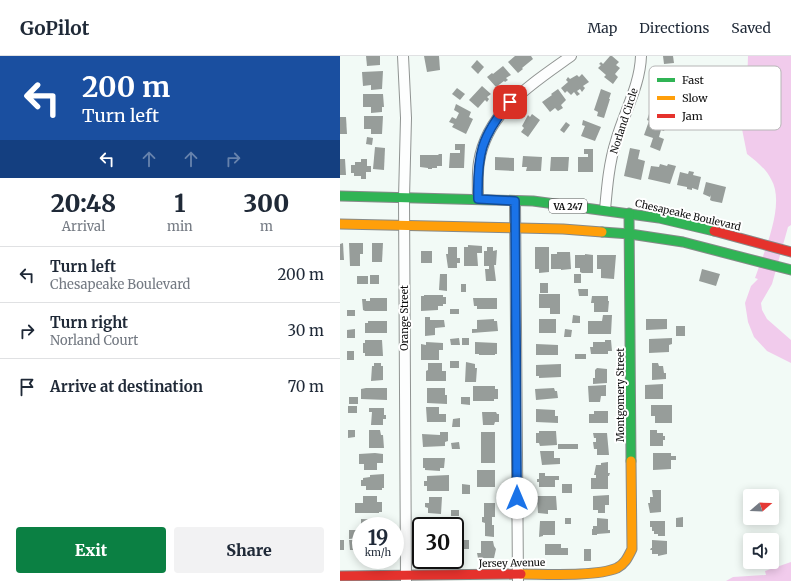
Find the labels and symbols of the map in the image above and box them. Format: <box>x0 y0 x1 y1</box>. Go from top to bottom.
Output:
legend <box>649 66 781 130</box>
text: Fast <box>682 73 705 87</box>
pin <box>493 85 527 119</box>
street label: Norland Circle <box>607 86 641 156</box>
text: Slow <box>682 91 708 105</box>
text: Jam <box>681 109 703 123</box>
street label: Chesapeake Boulevard <box>634 197 742 233</box>
road number: VA 247 <box>549 199 587 213</box>
street label: Orange Street <box>398 285 411 351</box>
street label: Montgomery Street <box>614 348 627 442</box>
position arrow <box>496 477 538 519</box>
north arrow <box>743 489 779 525</box>
speed limit sign: 30 <box>412 517 464 569</box>
street label: Jersey Avenue <box>478 556 545 570</box>

